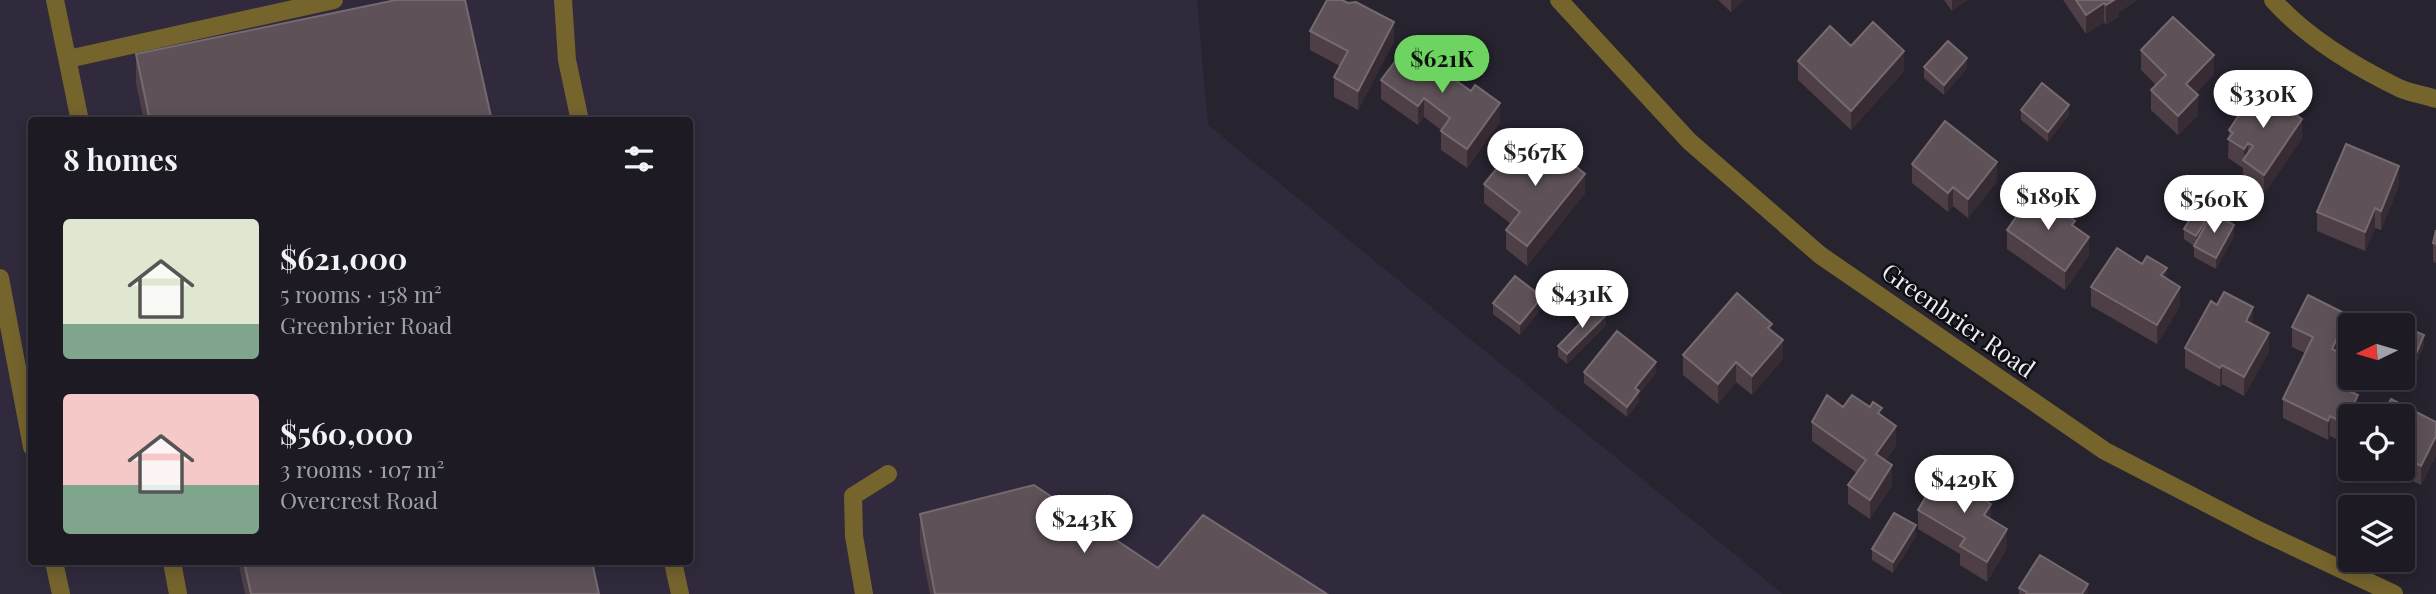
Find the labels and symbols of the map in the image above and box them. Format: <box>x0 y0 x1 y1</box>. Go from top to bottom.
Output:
pin: $621K <box>1393 36 1491 95</box>
pin: $330K <box>2214 71 2312 130</box>
pin: $567K <box>1486 128 1584 188</box>
pin: $189K <box>1999 173 2097 232</box>
pin: $560K <box>2165 176 2263 235</box>
street label: Greenbrier Road <box>1876 255 2042 384</box>
pin: $431K <box>1533 270 1631 330</box>
north arrow <box>2338 313 2415 390</box>
pin: $429K <box>1915 456 2013 515</box>
pin: $243K <box>1035 496 1133 555</box>

